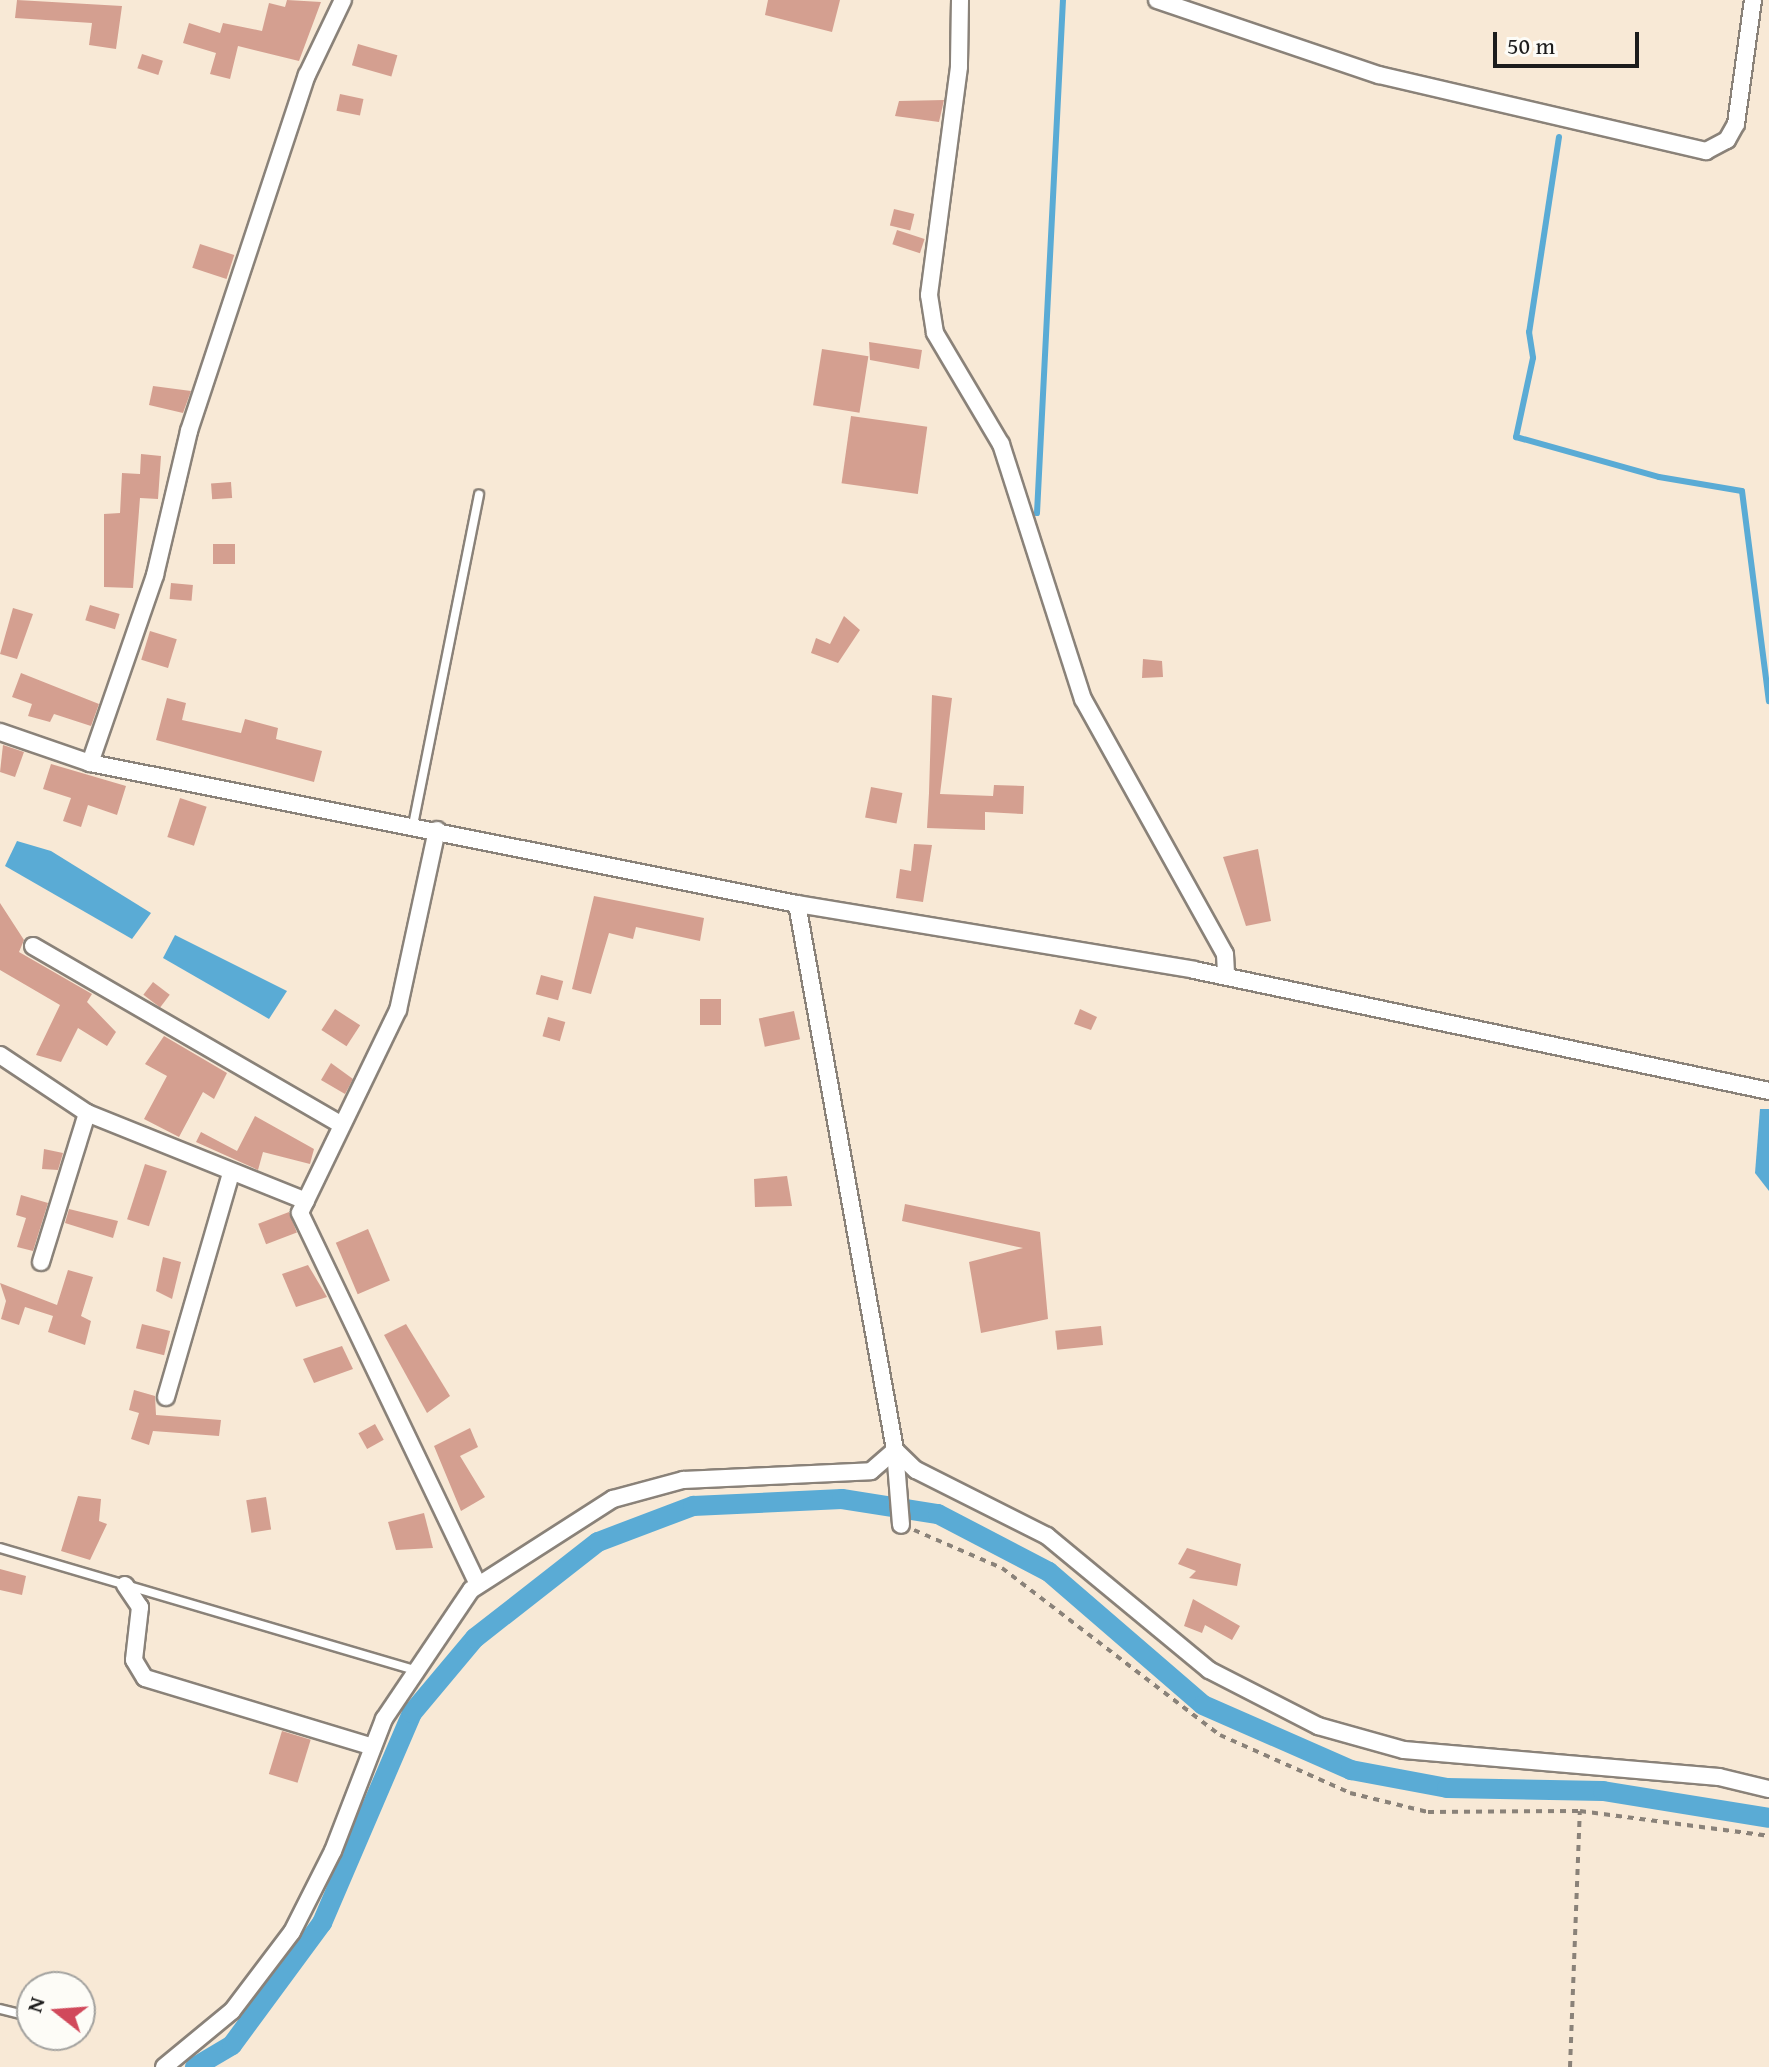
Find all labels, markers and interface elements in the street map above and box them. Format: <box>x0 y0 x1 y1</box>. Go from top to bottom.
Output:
scale bar <box>1497 16 1643 66</box>
text: 50 m <box>1507 28 1555 63</box>
north arrow <box>16 1971 96 2051</box>
text: N <box>18 1993 52 2016</box>

